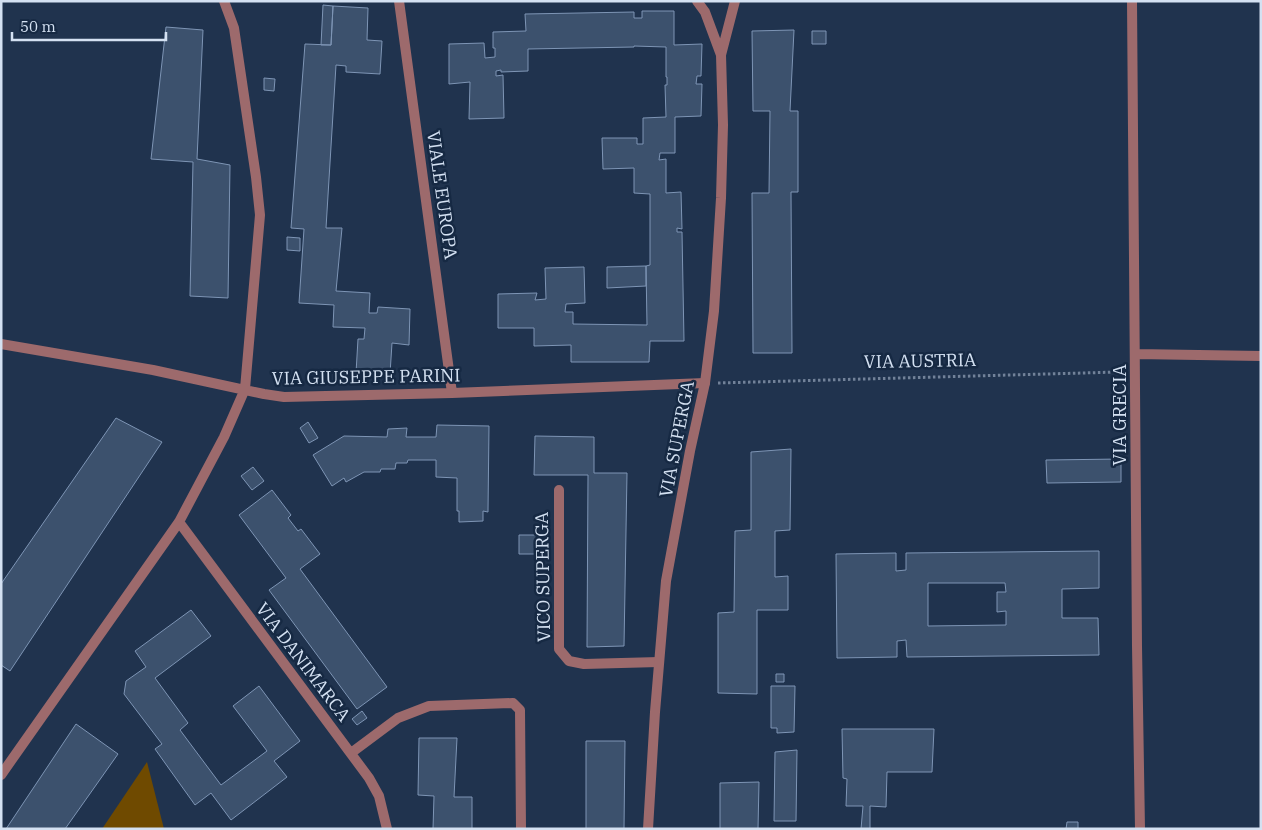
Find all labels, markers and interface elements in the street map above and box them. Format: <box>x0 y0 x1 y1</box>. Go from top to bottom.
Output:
scale bar <box>12 10 166 42</box>
text: 50 m <box>20 17 56 36</box>
street label: VIALE EUROPA <box>422 129 463 261</box>
street label: VIA AUSTRIA <box>864 348 977 373</box>
street label: VIA GIUSEPPE PARINI <box>271 363 461 390</box>
street label: VIA GRECIA <box>1108 364 1131 466</box>
street label: VIA SUPERGA <box>654 378 699 499</box>
street label: VICO SUPERGA <box>530 511 555 642</box>
street label: VIA DANIMARCA <box>251 598 356 726</box>

